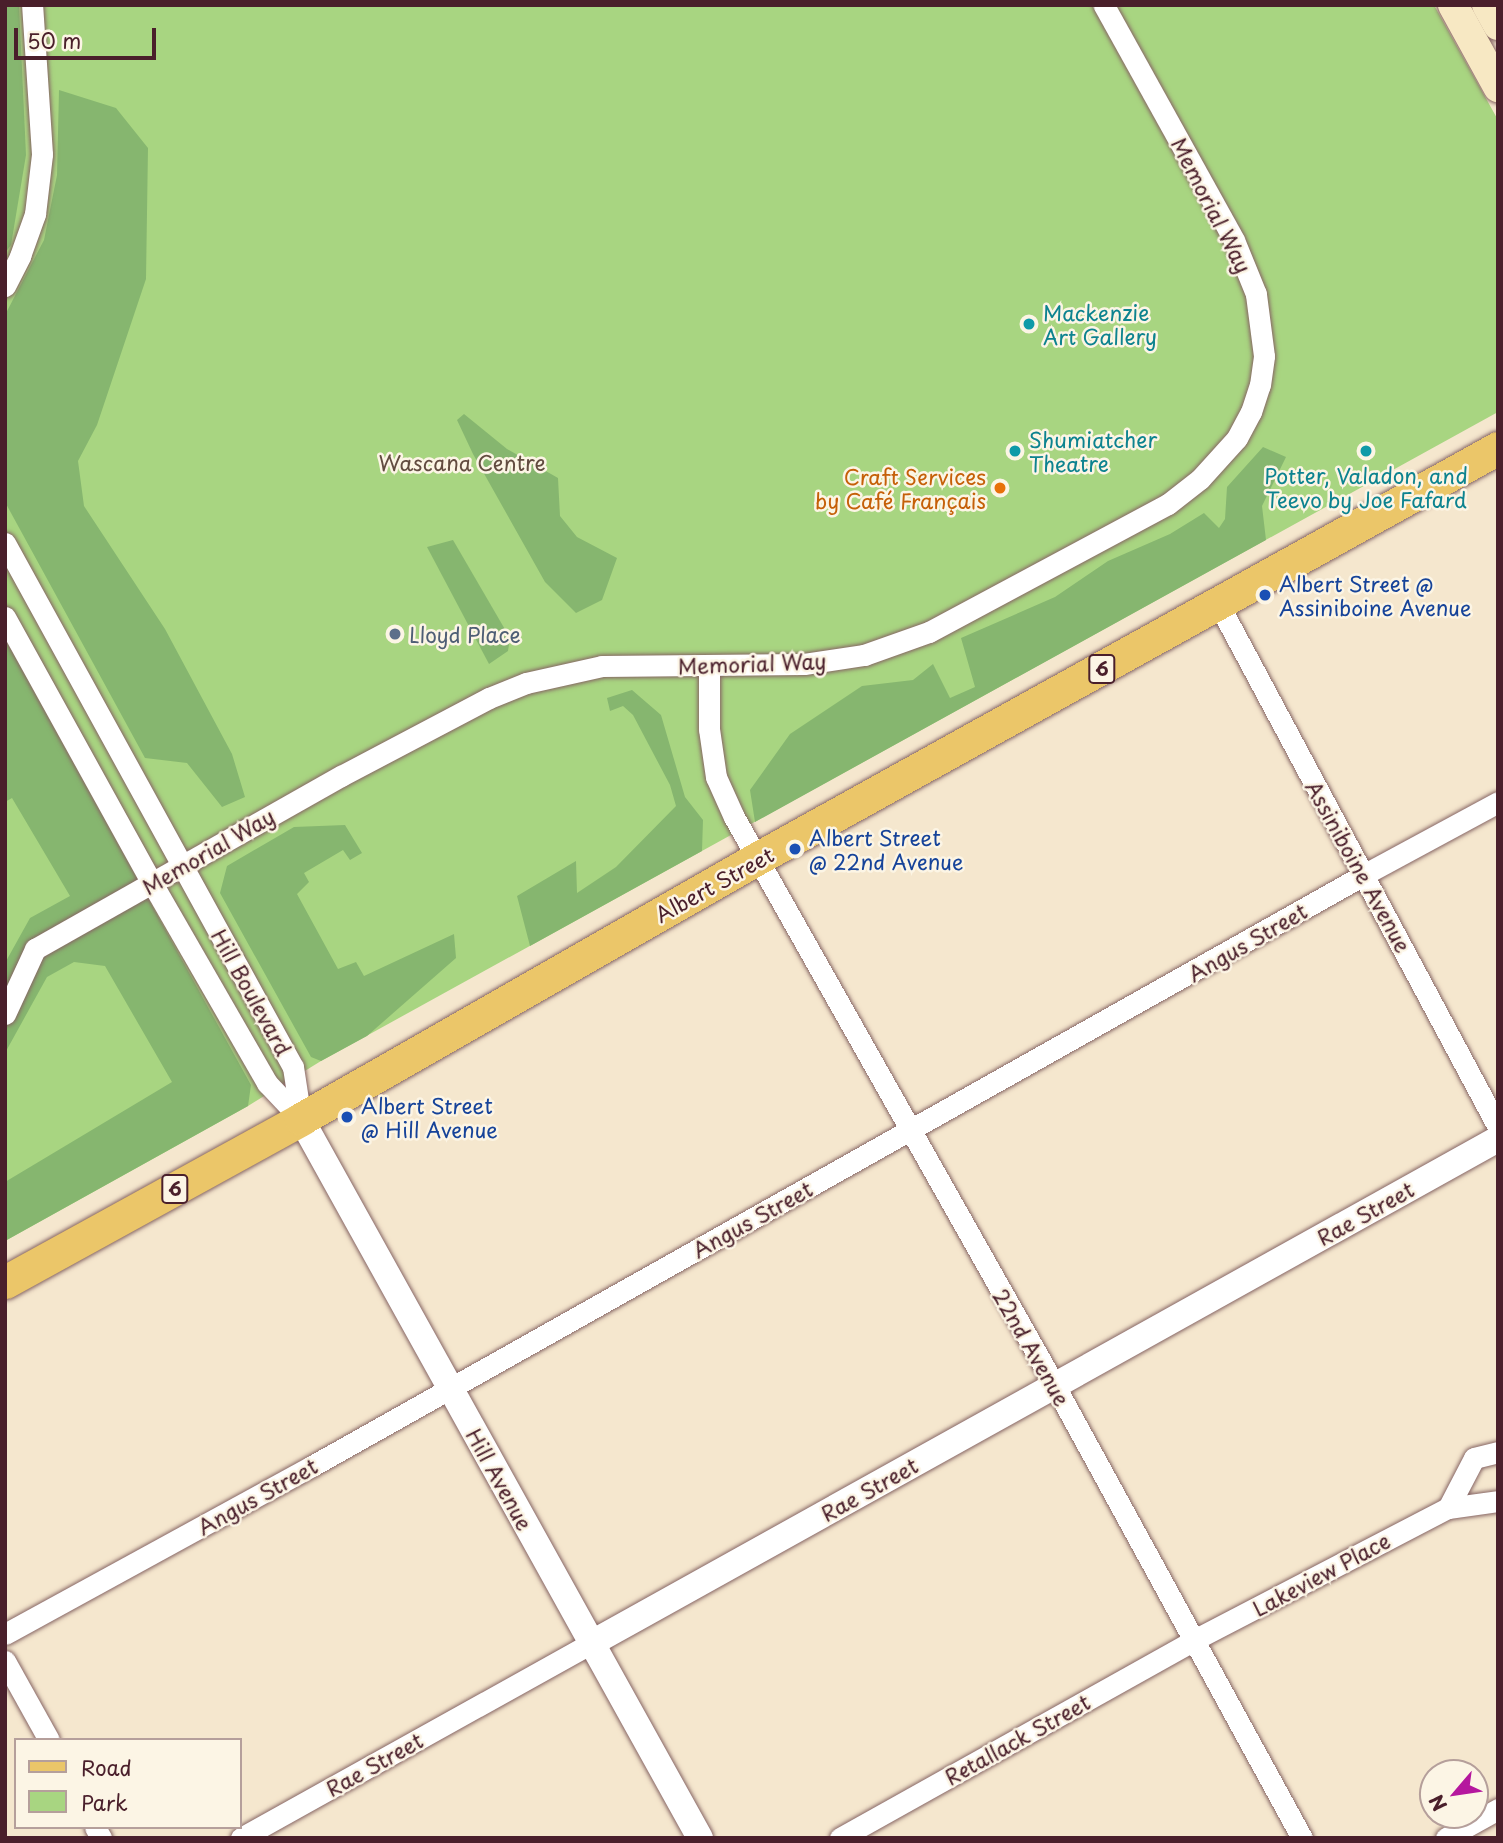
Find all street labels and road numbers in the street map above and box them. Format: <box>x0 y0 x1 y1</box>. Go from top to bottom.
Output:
street label: Memorial Way <box>1167 133 1257 277</box>
street label: Memorial Way <box>677 648 827 678</box>
road number: 6 <box>1088 654 1116 684</box>
street label: Assiniboine Avenue <box>1301 776 1417 956</box>
street label: Memorial Way <box>137 803 279 899</box>
street label: Albert Street <box>650 841 778 927</box>
street label: Angus Street <box>1183 898 1311 986</box>
street label: Hill Boulevard <box>207 924 297 1060</box>
road number: 6 <box>161 1174 189 1204</box>
street label: Angus Street <box>687 1176 817 1262</box>
street label: Rae Street <box>1312 1176 1418 1250</box>
street label: 22nd Avenue <box>988 1284 1076 1410</box>
street label: Hill Avenue <box>462 1424 538 1534</box>
street label: Rae Street <box>816 1452 922 1526</box>
street label: Angus Street <box>192 1453 322 1539</box>
street label: Lakeview Place <box>1248 1527 1394 1621</box>
street label: Retallack Street <box>939 1688 1095 1790</box>
street label: Rae Street <box>321 1727 427 1801</box>

